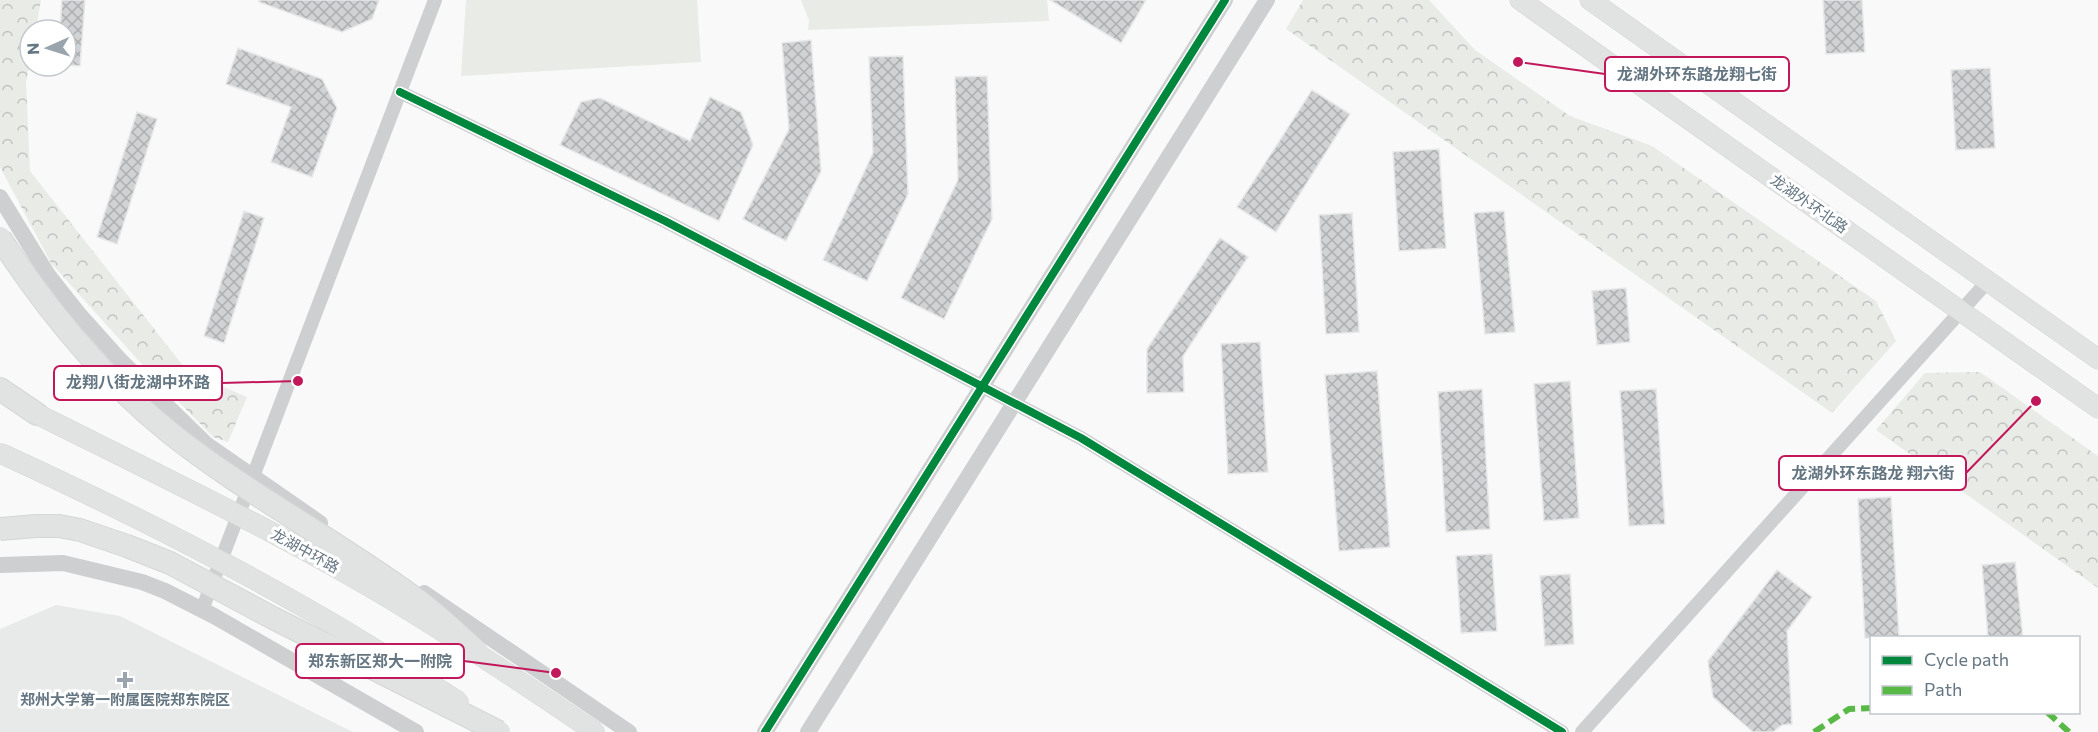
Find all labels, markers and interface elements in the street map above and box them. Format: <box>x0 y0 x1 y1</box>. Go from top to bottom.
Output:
north arrow <box>18 18 78 78</box>
text: N <box>23 42 42 55</box>
callout: 龙湖外环东路龙翔七街 <box>1605 57 1789 91</box>
text: 龙湖外环东路龙翔七街 <box>1617 64 1777 83</box>
street label: 龙湖外环北路 <box>1768 170 1852 236</box>
callout: 龙翔八街龙湖中环路 <box>54 366 222 400</box>
text: 龙翔八街龙湖中环路 <box>66 372 210 391</box>
callout: 龙湖外环东路龙 翔六街 <box>1779 456 1966 490</box>
text: 龙湖外环东路龙 翔六街 <box>1791 463 1955 482</box>
street label: 龙湖中环路 <box>268 524 343 576</box>
legend <box>1870 636 2080 714</box>
callout: 郑东新区郑大一附院 <box>296 644 464 678</box>
text: Cycle path <box>1924 648 2009 670</box>
text: 郑东新区郑大一附院 <box>308 651 452 670</box>
marker: 郑州大学第一附属医院郑东院区 <box>116 671 134 689</box>
text: Path <box>1924 678 1962 700</box>
place label: 郑州大学第一附属医院郑东院区 <box>20 690 230 708</box>

